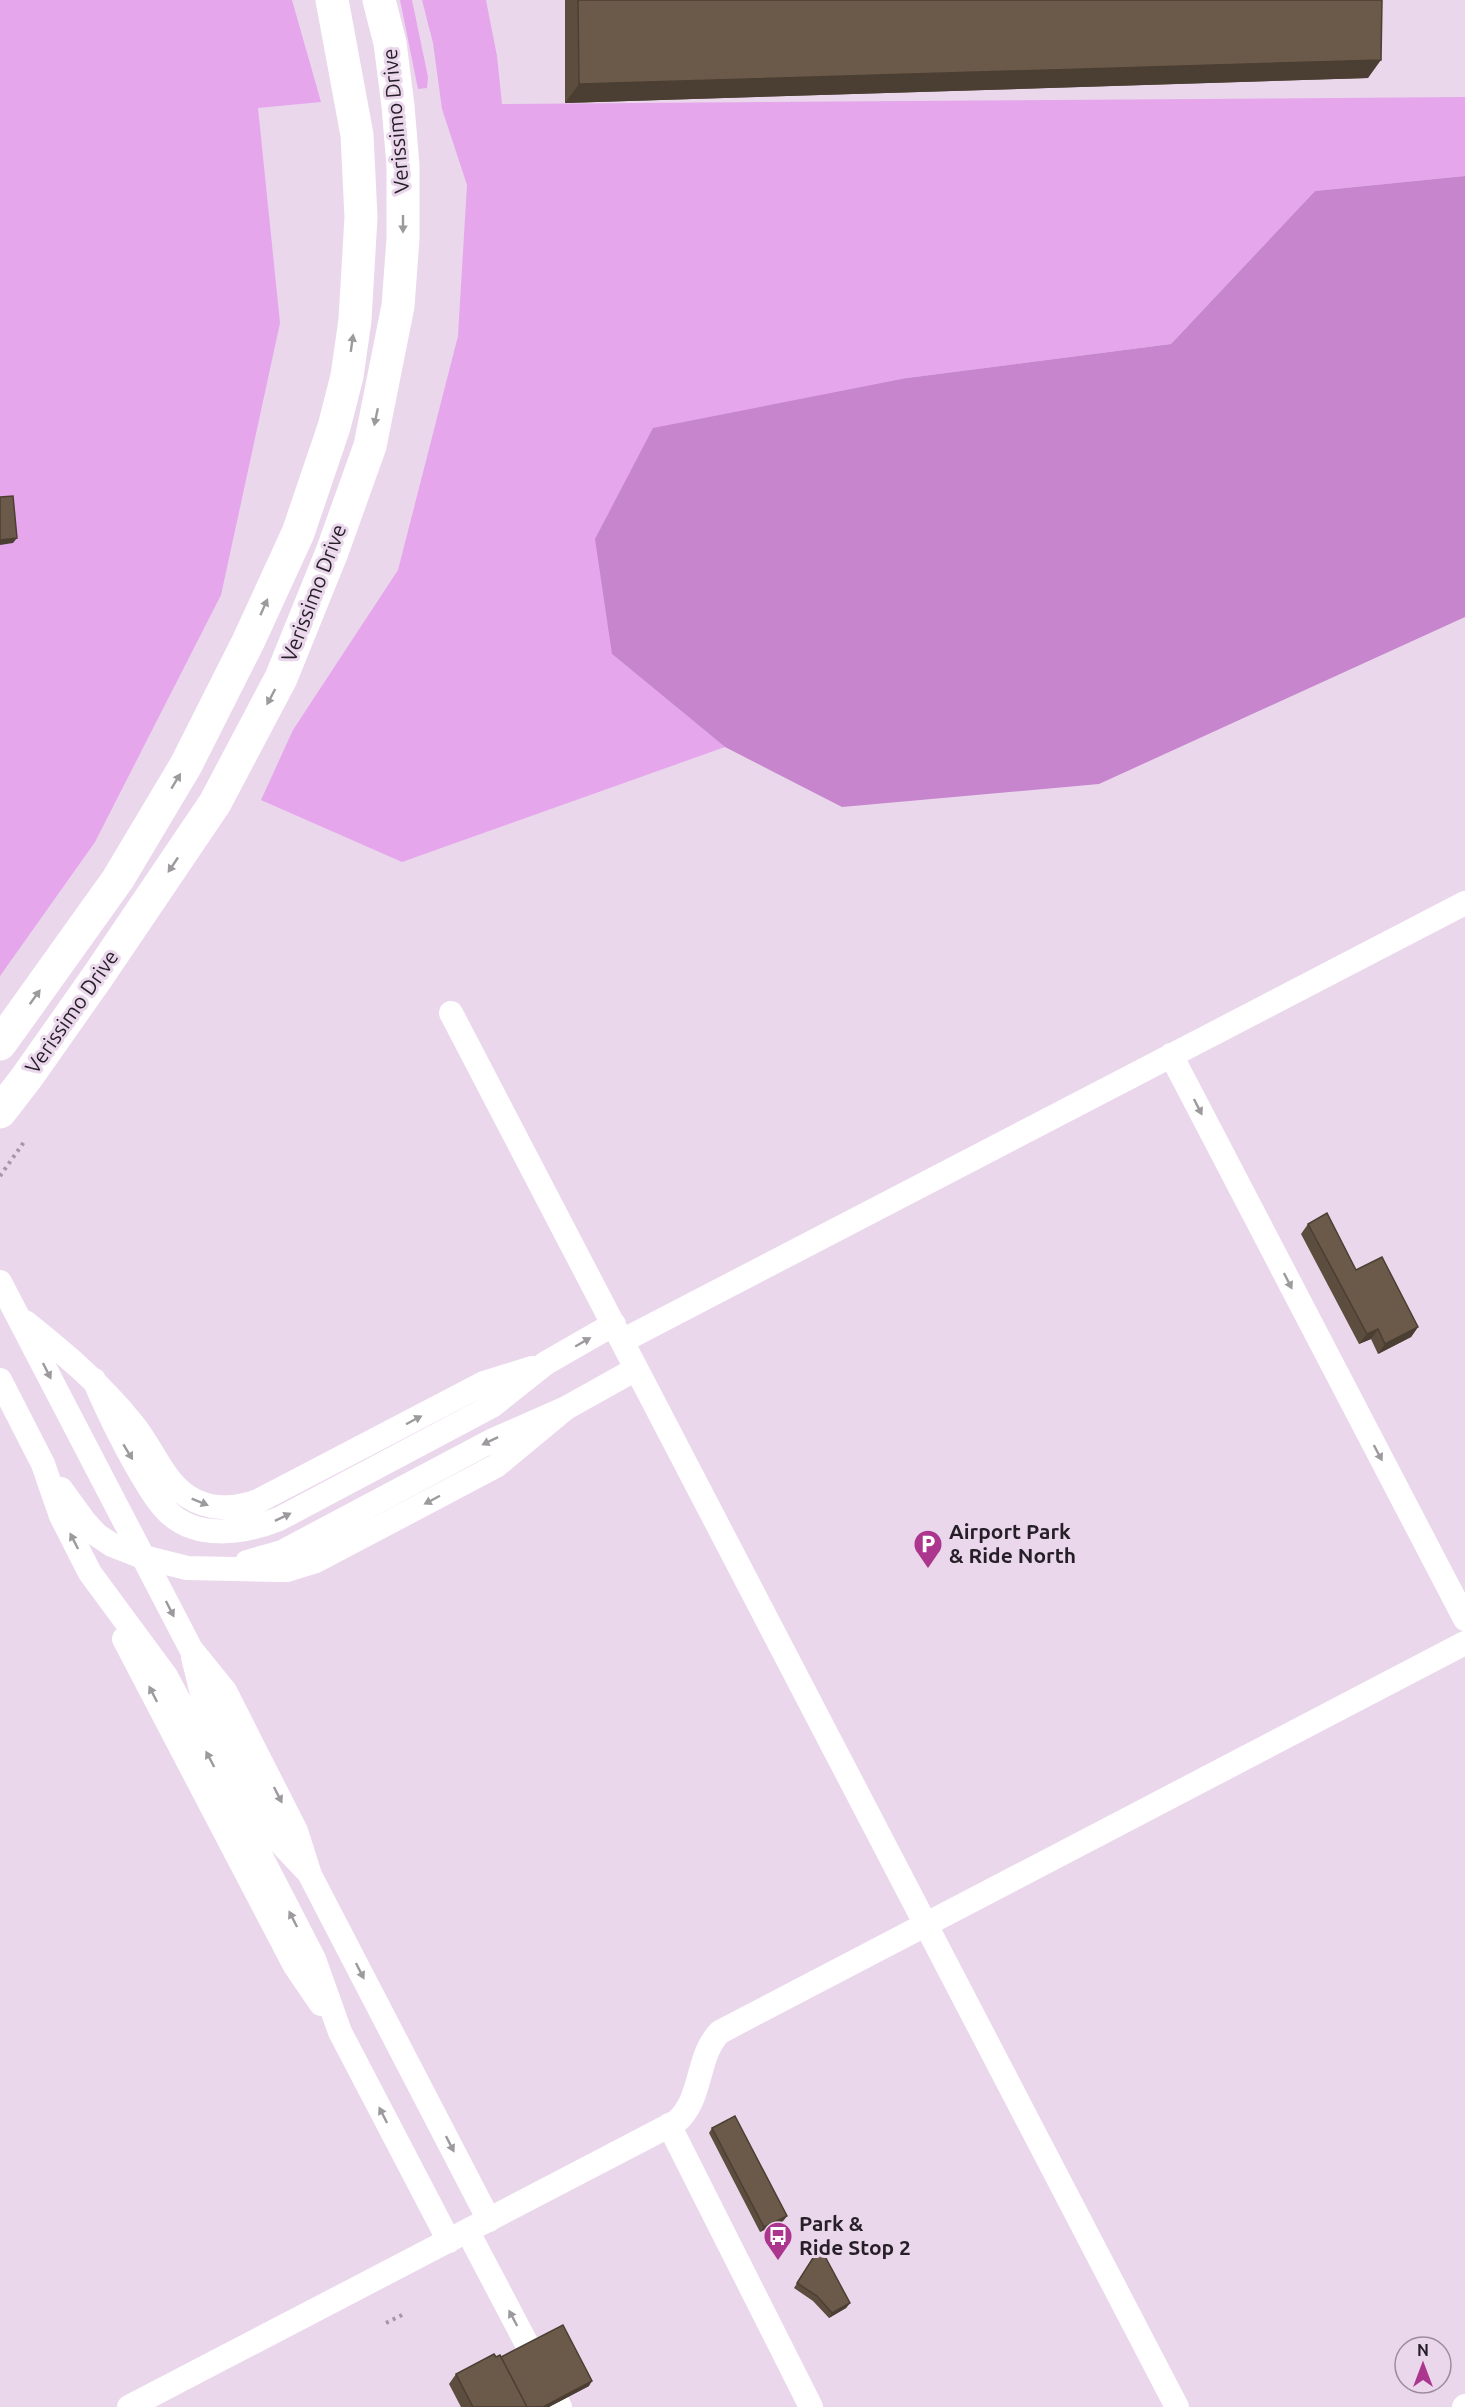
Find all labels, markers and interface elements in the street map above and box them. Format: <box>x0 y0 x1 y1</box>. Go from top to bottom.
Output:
street label: Verissimo Drive <box>377 48 413 195</box>
one-way arrow <box>398 215 408 234</box>
one-way arrow <box>347 334 356 353</box>
one-way arrow <box>371 408 380 427</box>
street label: Verissimo Drive <box>276 520 350 665</box>
one-way arrow <box>259 598 269 616</box>
one-way arrow <box>266 689 276 706</box>
one-way arrow <box>171 772 181 789</box>
one-way arrow <box>167 857 178 874</box>
street label: Verissimo Drive <box>20 945 123 1078</box>
one-way arrow <box>29 989 41 1005</box>
one-way arrow <box>1193 1099 1203 1116</box>
one-way arrow <box>1283 1272 1293 1289</box>
one-way arrow <box>575 1336 591 1347</box>
one-way arrow <box>41 1362 51 1380</box>
one-way arrow <box>406 1415 423 1425</box>
one-way arrow <box>482 1437 499 1446</box>
one-way arrow <box>123 1444 133 1461</box>
one-way arrow <box>1373 1445 1383 1462</box>
one-way arrow <box>423 1495 440 1505</box>
one-way arrow <box>191 1497 209 1507</box>
one-way arrow <box>274 1512 292 1522</box>
place label: Airport Park & Ride North <box>949 1519 1076 1567</box>
parking icon: Airport Park & Ride North <box>912 1528 944 1570</box>
one-way arrow <box>69 1532 79 1550</box>
one-way arrow <box>165 1600 175 1617</box>
one-way arrow <box>148 1686 158 1703</box>
one-way arrow <box>205 1750 215 1767</box>
one-way arrow <box>273 1787 283 1804</box>
one-way arrow <box>289 1910 298 1927</box>
one-way arrow <box>355 1963 365 1980</box>
one-way arrow <box>379 2106 388 2123</box>
one-way arrow <box>445 2136 455 2153</box>
place label: Park & Ride Stop 2 <box>799 2211 911 2259</box>
bus stop icon: Park & Ride Stop 2 <box>762 2220 794 2262</box>
one-way arrow <box>508 2309 518 2326</box>
north arrow <box>1393 2335 1453 2395</box>
text: N <box>1417 2341 1429 2359</box>

